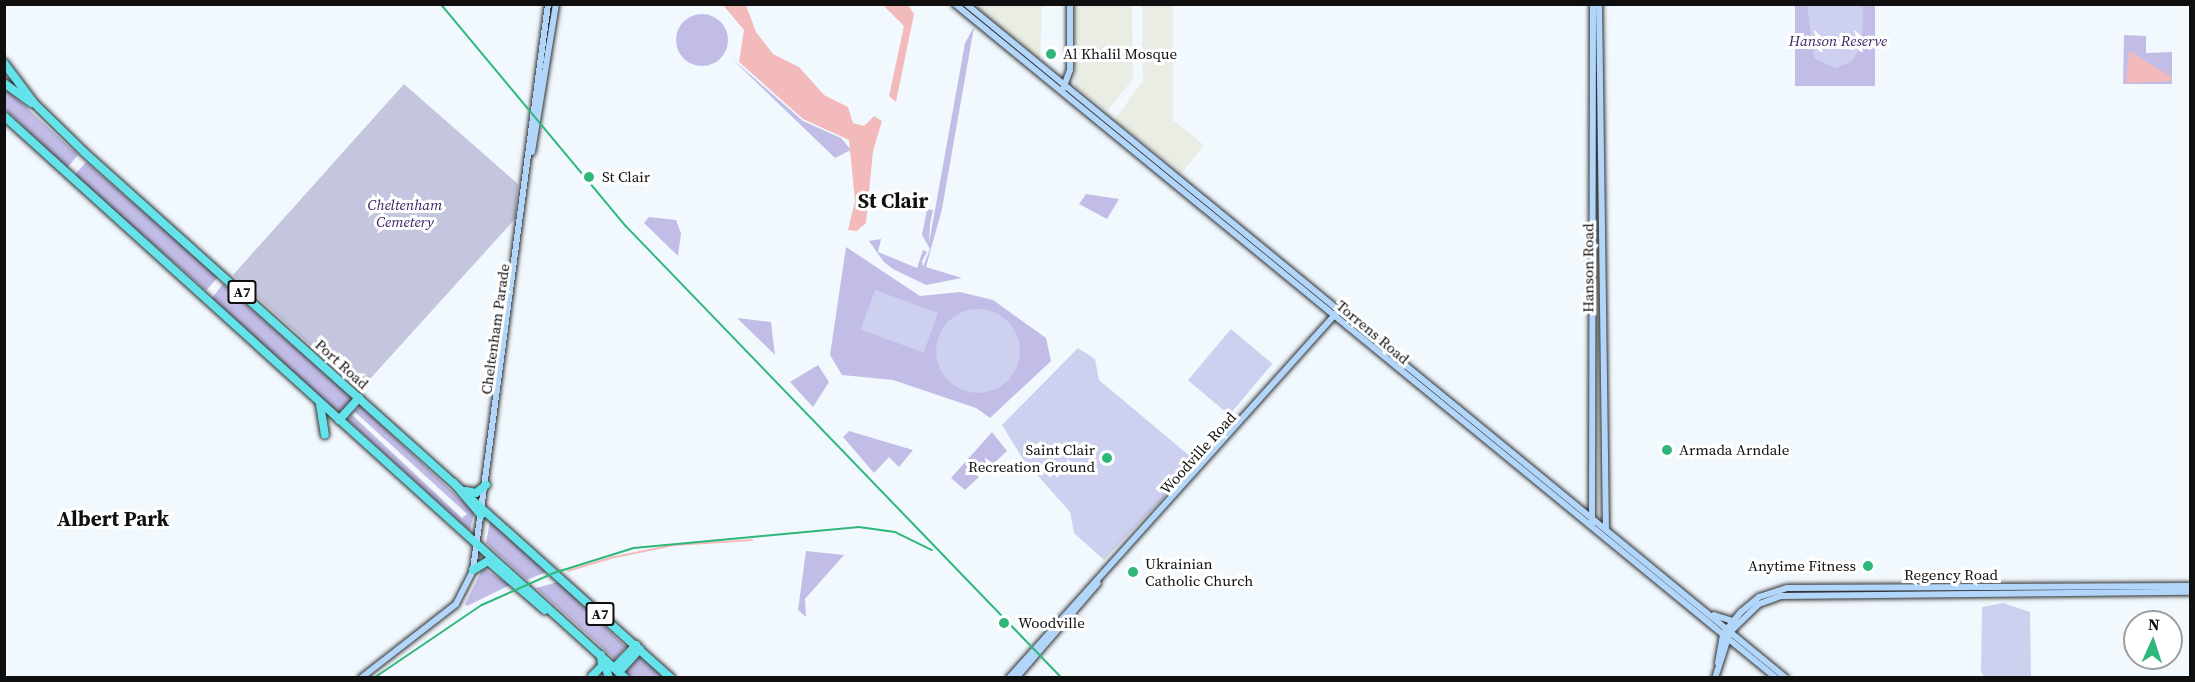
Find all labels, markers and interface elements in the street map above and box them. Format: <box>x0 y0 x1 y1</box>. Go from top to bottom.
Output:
park label: Hanson Reserve <box>1789 32 1887 50</box>
place label: Al Khalil Mosque <box>1063 45 1177 63</box>
marker: Al Khalil Mosque <box>1044 47 1058 61</box>
marker: St Clair <box>580 168 598 186</box>
place label: St Clair <box>602 168 650 186</box>
district label: St Clair <box>858 188 928 214</box>
park label: Cheltenham Cemetery <box>368 195 442 230</box>
street label: Hanson Road <box>1579 223 1597 313</box>
street label: Cheltenham Parade <box>477 262 513 396</box>
road number: A7 <box>227 281 257 303</box>
street label: Torrens Road <box>1333 296 1413 368</box>
street label: Port Road <box>312 335 372 393</box>
street label: Woodville Road <box>1156 408 1240 498</box>
place label: Saint Clair Recreation Ground <box>968 440 1095 475</box>
place label: Armada Arndale <box>1679 441 1789 459</box>
marker: Armada Arndale <box>1660 443 1674 457</box>
marker: Saint Clair Recreation Ground <box>1100 451 1114 465</box>
district label: Albert Park <box>57 506 169 532</box>
place label: Ukrainian Catholic Church <box>1145 554 1253 589</box>
place label: Anytime Fitness <box>1748 557 1856 575</box>
marker: Anytime Fitness <box>1861 559 1875 573</box>
marker: Ukrainian Catholic Church <box>1126 565 1140 579</box>
street label: Regency Road <box>1904 566 1998 584</box>
road number: A7 <box>585 603 615 625</box>
north arrow <box>2123 610 2183 670</box>
text: N <box>2147 613 2160 635</box>
marker: Woodville <box>995 614 1013 632</box>
place label: Woodville <box>1018 614 1085 632</box>

